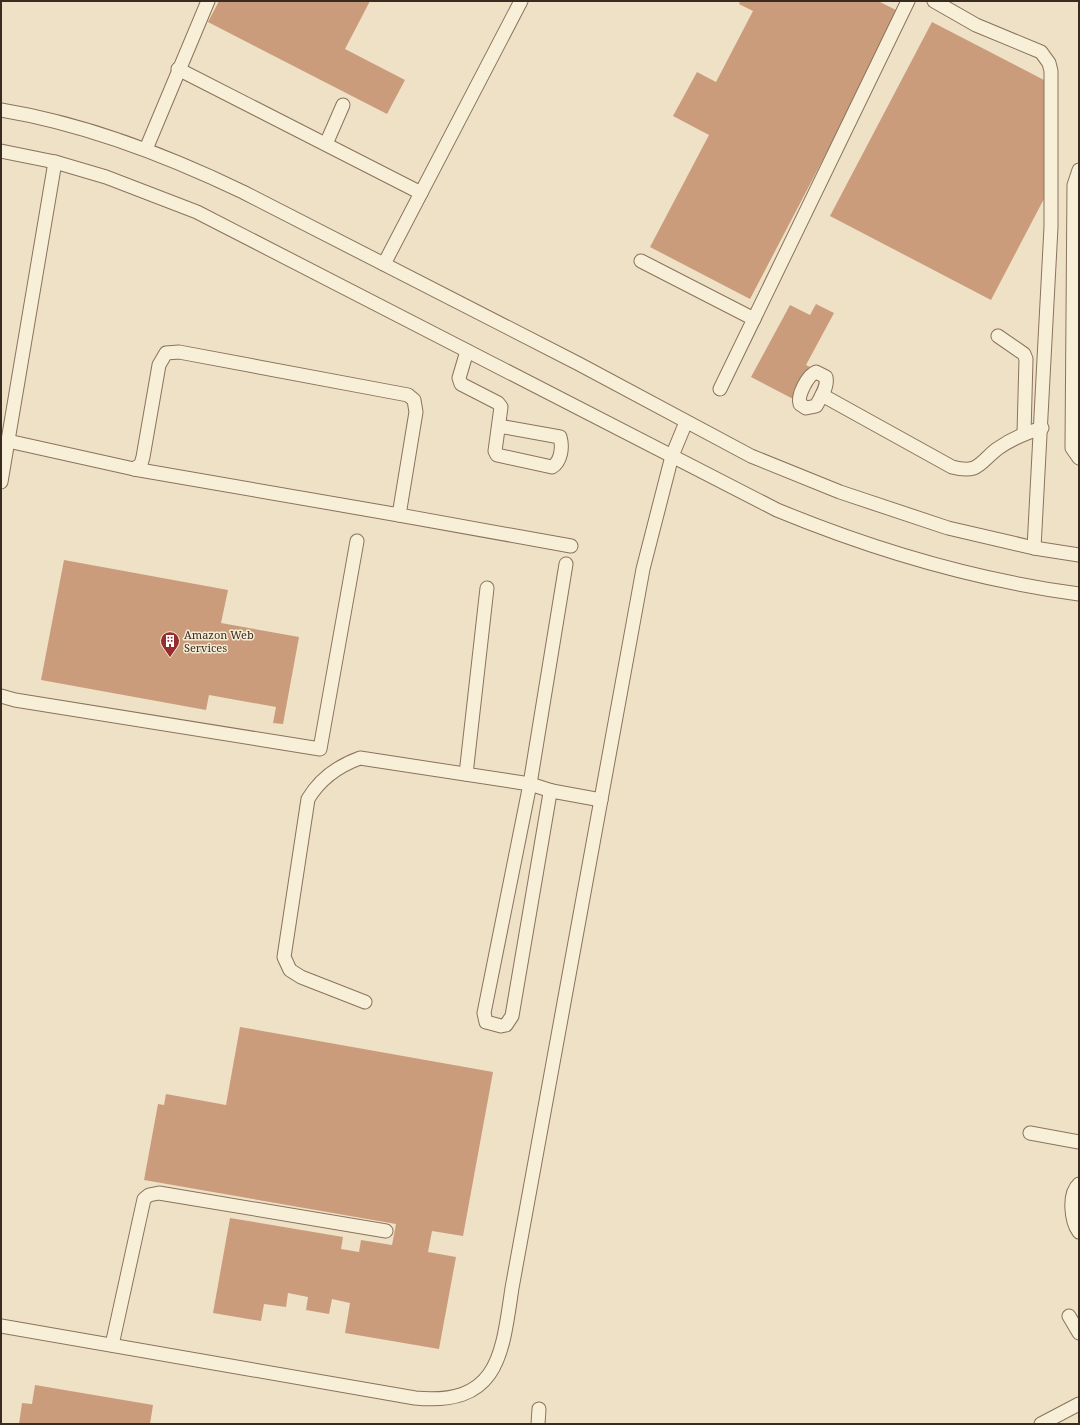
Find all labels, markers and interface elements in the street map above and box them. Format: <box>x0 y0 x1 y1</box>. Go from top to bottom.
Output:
place label: Amazon Web Services <box>184 627 254 655</box>
building icon: Amazon Web Services <box>159 630 181 658</box>

